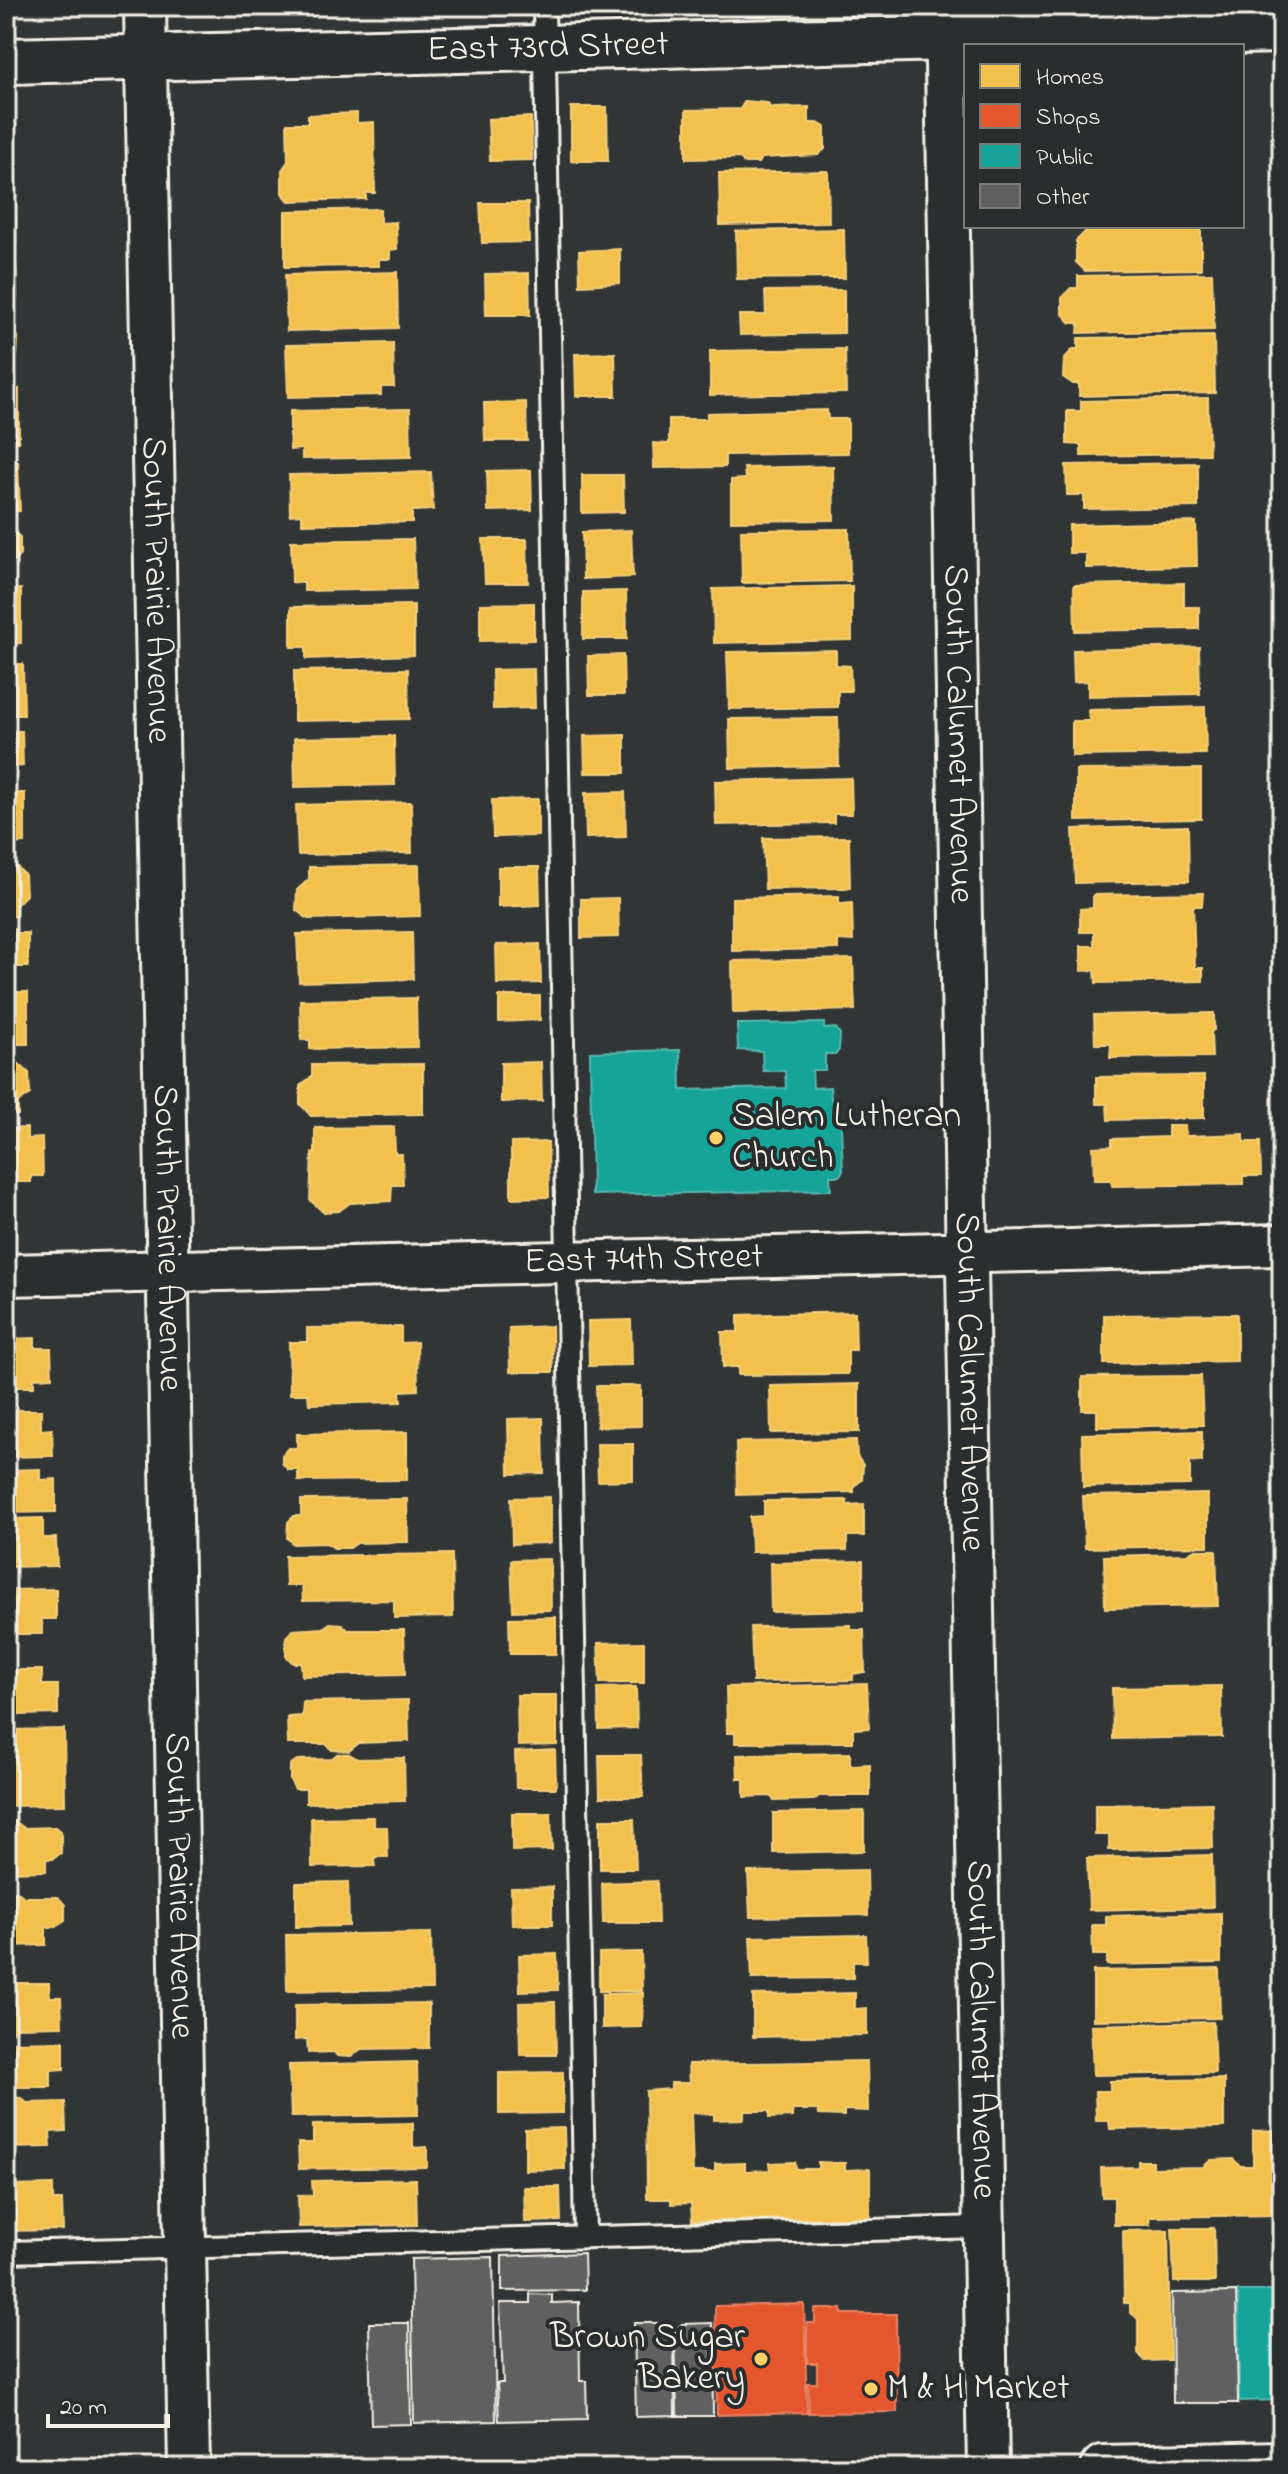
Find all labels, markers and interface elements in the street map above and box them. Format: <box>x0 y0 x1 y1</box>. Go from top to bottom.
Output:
street label: East 73rd Street <box>426 18 669 77</box>
legend <box>964 44 1244 228</box>
text: Homes <box>1036 61 1104 96</box>
text: Shops <box>1036 101 1101 136</box>
text: Public <box>1036 141 1093 176</box>
text: Other <box>1036 181 1090 216</box>
street label: South Prairie Avenue <box>126 436 185 745</box>
street label: South Calumet Avenue <box>928 564 987 905</box>
street label: South Prairie Avenue <box>138 1084 196 1393</box>
place label: Salem Lutheran Church <box>732 1091 961 1185</box>
marker: Salem Lutheran Church <box>707 1129 725 1147</box>
street label: South Calumet Avenue <box>940 1212 999 1553</box>
street label: East 74th Street <box>524 1231 764 1289</box>
street label: South Prairie Avenue <box>149 1732 208 2040</box>
street label: South Calumet Avenue <box>951 1860 1010 2201</box>
place label: Brown Sugar Bakery <box>549 2312 746 2406</box>
marker: Brown Sugar Bakery <box>752 2350 770 2368</box>
place label: M & H Market <box>887 2363 1070 2416</box>
scale bar <box>48 2378 168 2428</box>
marker: M & H Market <box>862 2380 880 2398</box>
text: 20 m <box>60 2391 107 2426</box>

